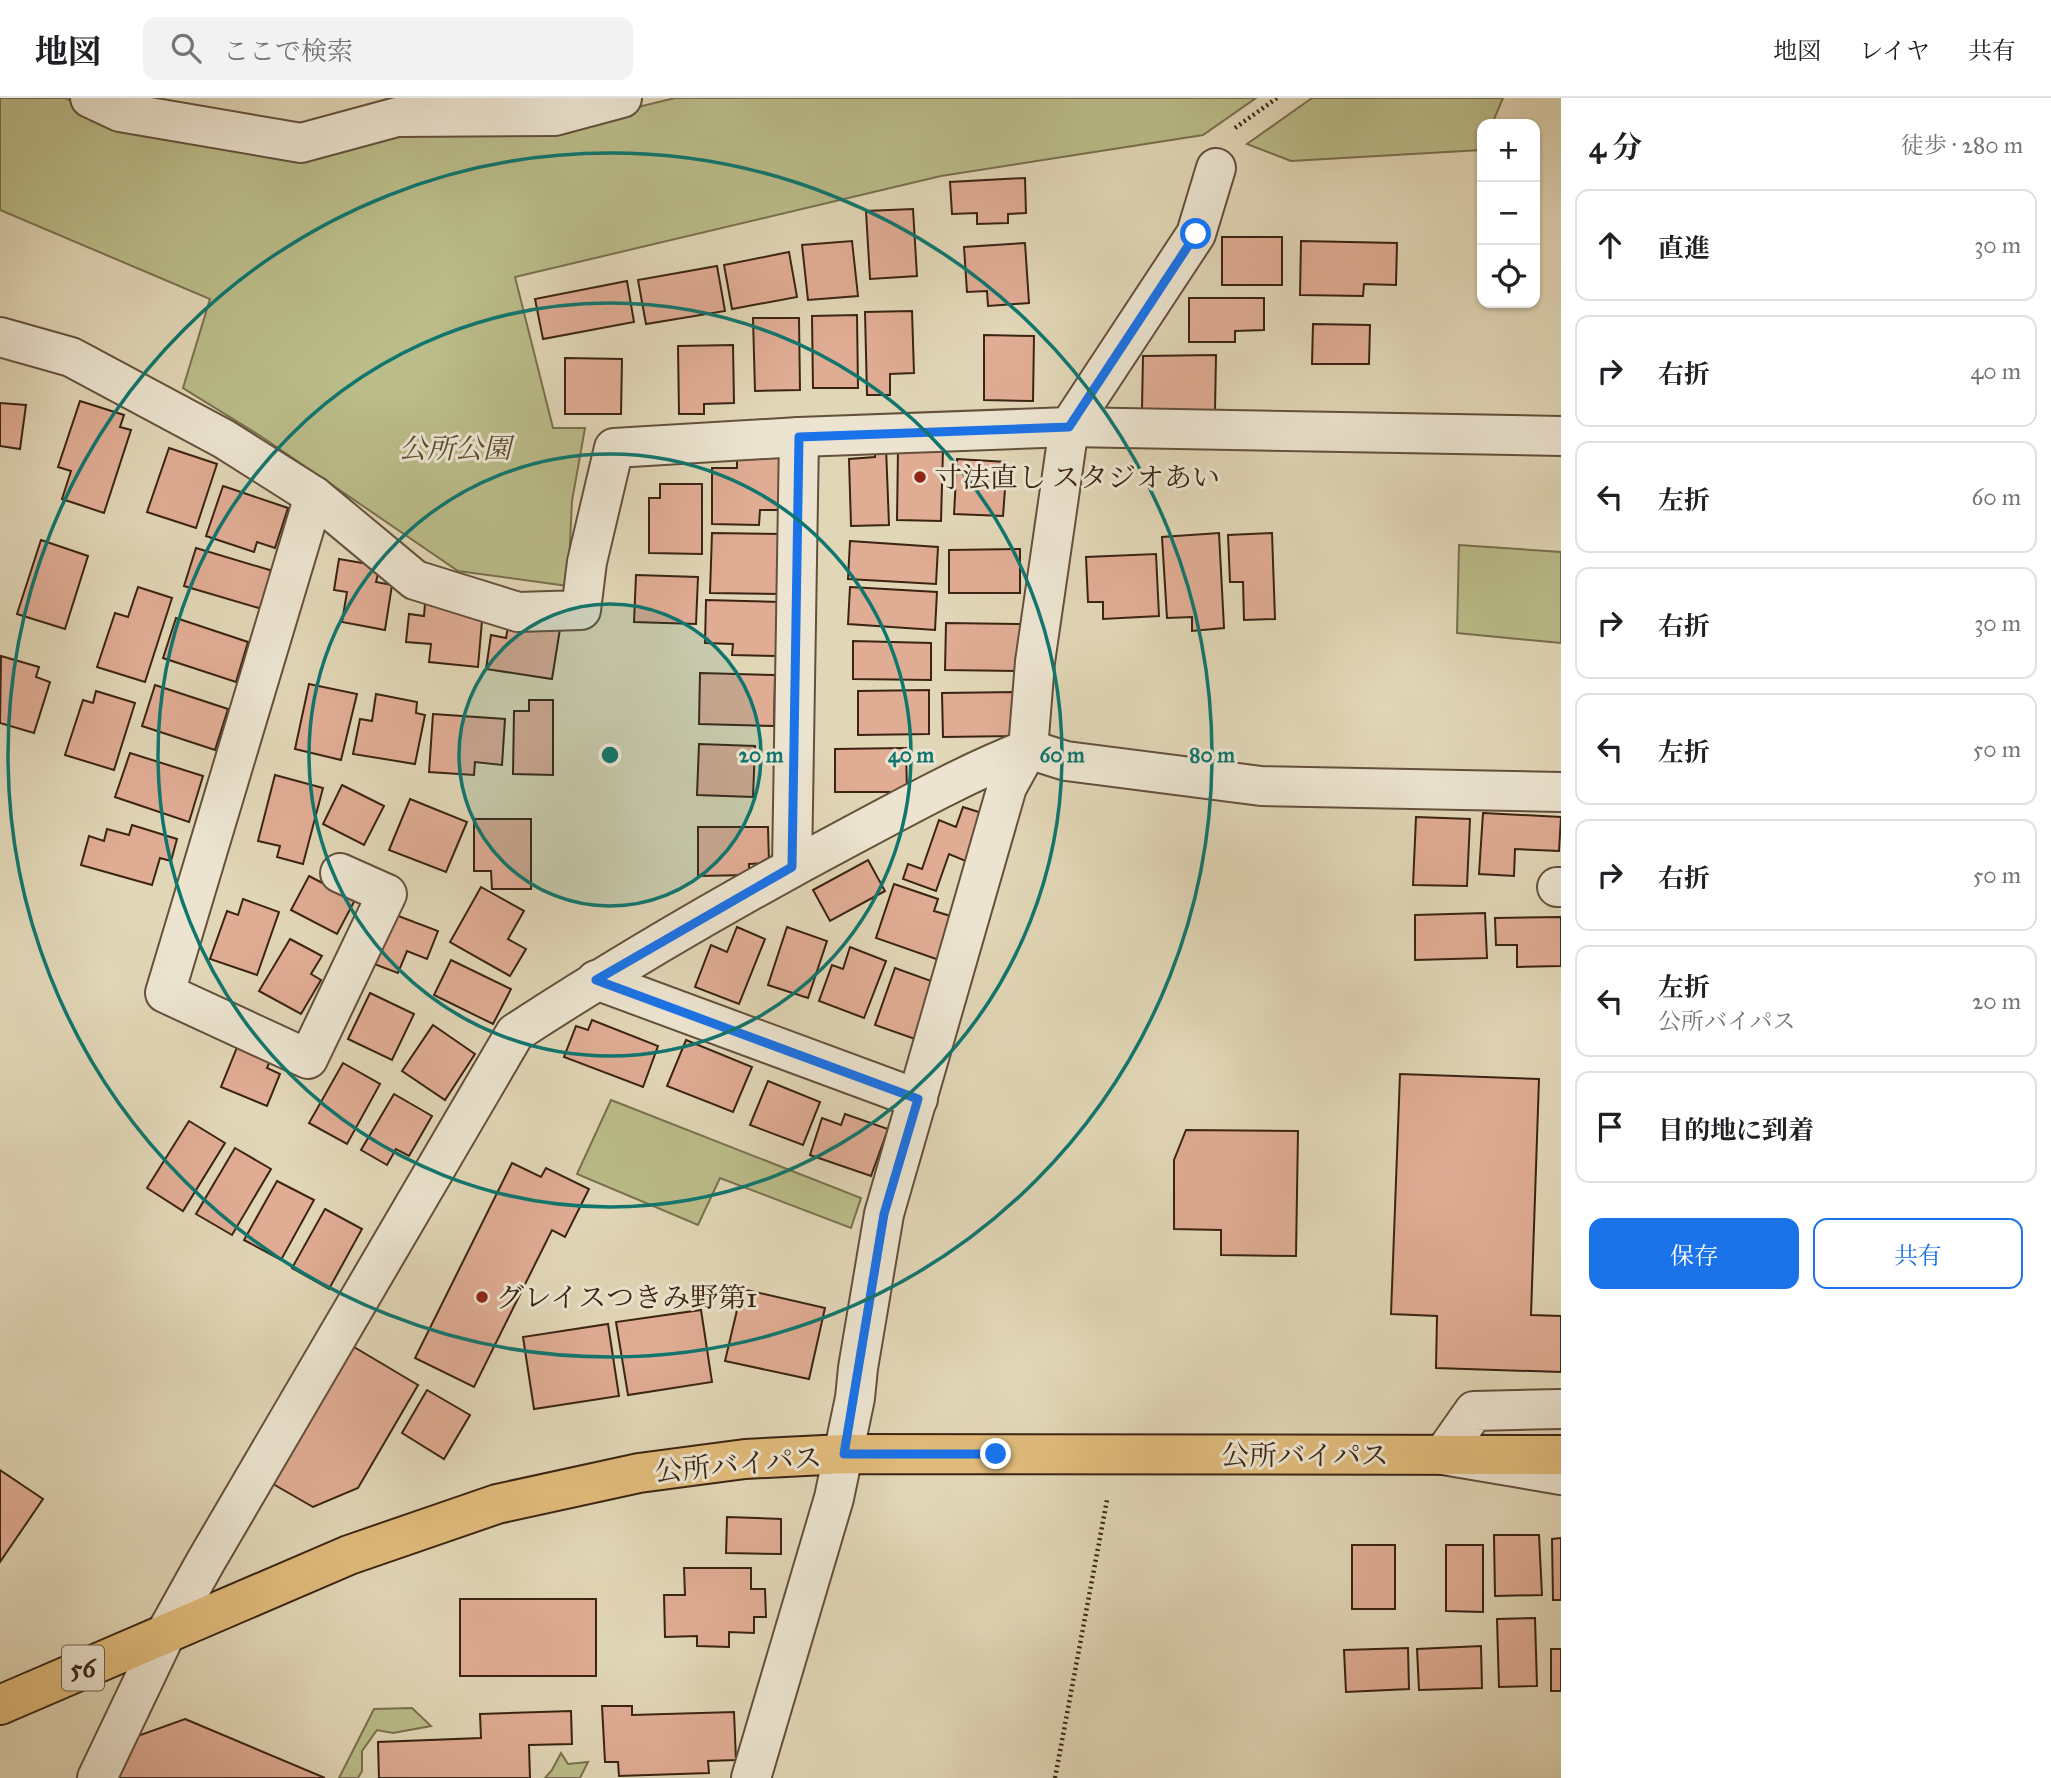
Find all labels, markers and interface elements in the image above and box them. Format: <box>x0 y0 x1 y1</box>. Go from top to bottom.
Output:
search box <box>143 17 633 80</box>
icon: search <box>167 29 205 67</box>
text: 地図 <box>35 32 101 72</box>
text: ここで検索 <box>223 35 353 67</box>
text: 地図 <box>1773 36 1821 66</box>
text: レイヤ <box>1859 36 1930 66</box>
text: 共有 <box>1968 36 2016 66</box>
map controls <box>1477 119 1540 308</box>
button: + <box>1477 119 1540 182</box>
text: 4 分 <box>1589 129 1642 165</box>
text: 徒歩 · 280 m <box>1901 131 2023 159</box>
button: − <box>1477 182 1540 245</box>
route start <box>1180 218 1211 249</box>
icon: ahead <box>1591 226 1629 264</box>
text: 30 m <box>1974 231 2021 259</box>
text: 直進 <box>1658 232 1710 264</box>
button: locate <box>1477 245 1540 308</box>
icon: right <box>1591 352 1629 390</box>
text: 40 m <box>1971 357 2021 385</box>
text: 右折 <box>1658 358 1710 390</box>
park label: 公所公園 <box>399 431 515 466</box>
place label: 寸法直し スタジオあい <box>934 460 1220 495</box>
marker: 寸法直し スタジオあい <box>912 469 928 485</box>
icon: left <box>1591 478 1629 516</box>
text: 60 m <box>1972 483 2021 511</box>
text: 左折 <box>1658 484 1710 516</box>
icon: right <box>1591 604 1629 642</box>
text: 30 m <box>1974 609 2021 637</box>
text: 右折 <box>1658 610 1710 642</box>
icon: left <box>1591 730 1629 768</box>
text: 50 m <box>1973 735 2021 763</box>
text: 左折 <box>1658 736 1710 768</box>
text: 20 m <box>739 742 784 768</box>
text: 40 m <box>888 742 934 768</box>
text: 60 m <box>1039 742 1085 768</box>
text: 80 m <box>1189 742 1235 768</box>
centre of rings <box>598 743 622 767</box>
icon: right <box>1591 856 1629 894</box>
text: 50 m <box>1973 861 2021 889</box>
text: 右折 <box>1658 862 1710 894</box>
text: 左折 <box>1658 971 1710 1003</box>
icon: left <box>1591 982 1629 1020</box>
text: 20 m <box>1972 987 2021 1015</box>
text: 公所バイパス <box>1658 1007 1796 1035</box>
icon: arrive <box>1591 1108 1629 1146</box>
text: 目的地に到着 <box>1658 1114 1814 1146</box>
button: 保存 <box>1589 1218 1799 1289</box>
button: 共有 <box>1813 1218 2023 1289</box>
place label: グレイスつきみ野第1 <box>496 1280 757 1315</box>
marker: グレイスつきみ野第1 <box>474 1289 490 1305</box>
route end <box>980 1438 1011 1469</box>
street label: 公所バイパス <box>1221 1438 1389 1473</box>
street label: 公所バイパス <box>653 1440 823 1489</box>
road number: 56 <box>62 1646 104 1690</box>

